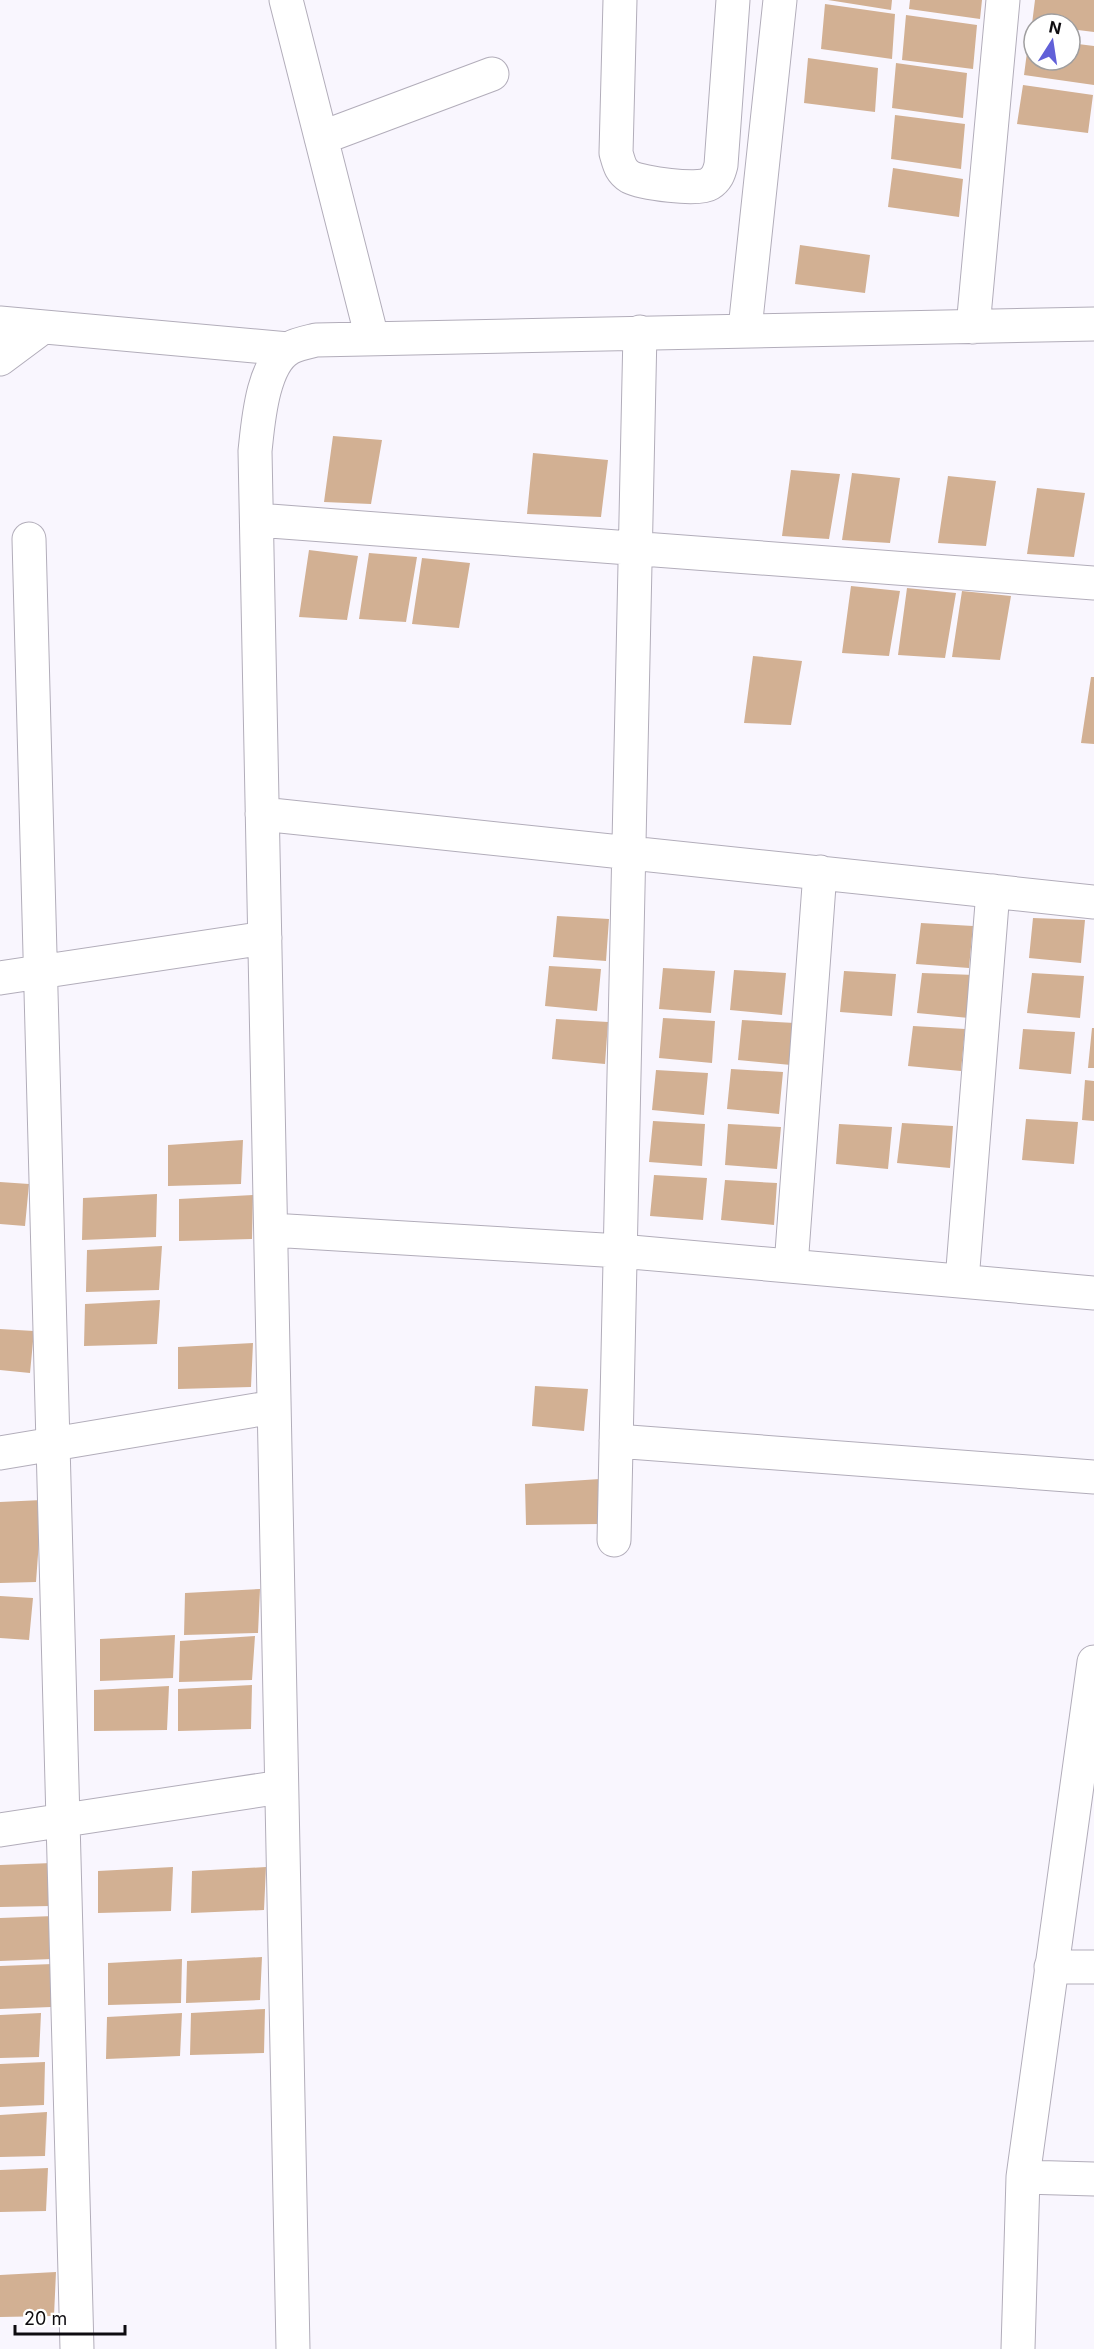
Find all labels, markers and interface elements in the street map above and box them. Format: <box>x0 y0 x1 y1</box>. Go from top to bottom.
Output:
north arrow <box>1022 12 1082 72</box>
text: N <box>1047 16 1063 38</box>
scale bar <box>15 2298 124 2336</box>
text: 20 m <box>24 2308 67 2329</box>

